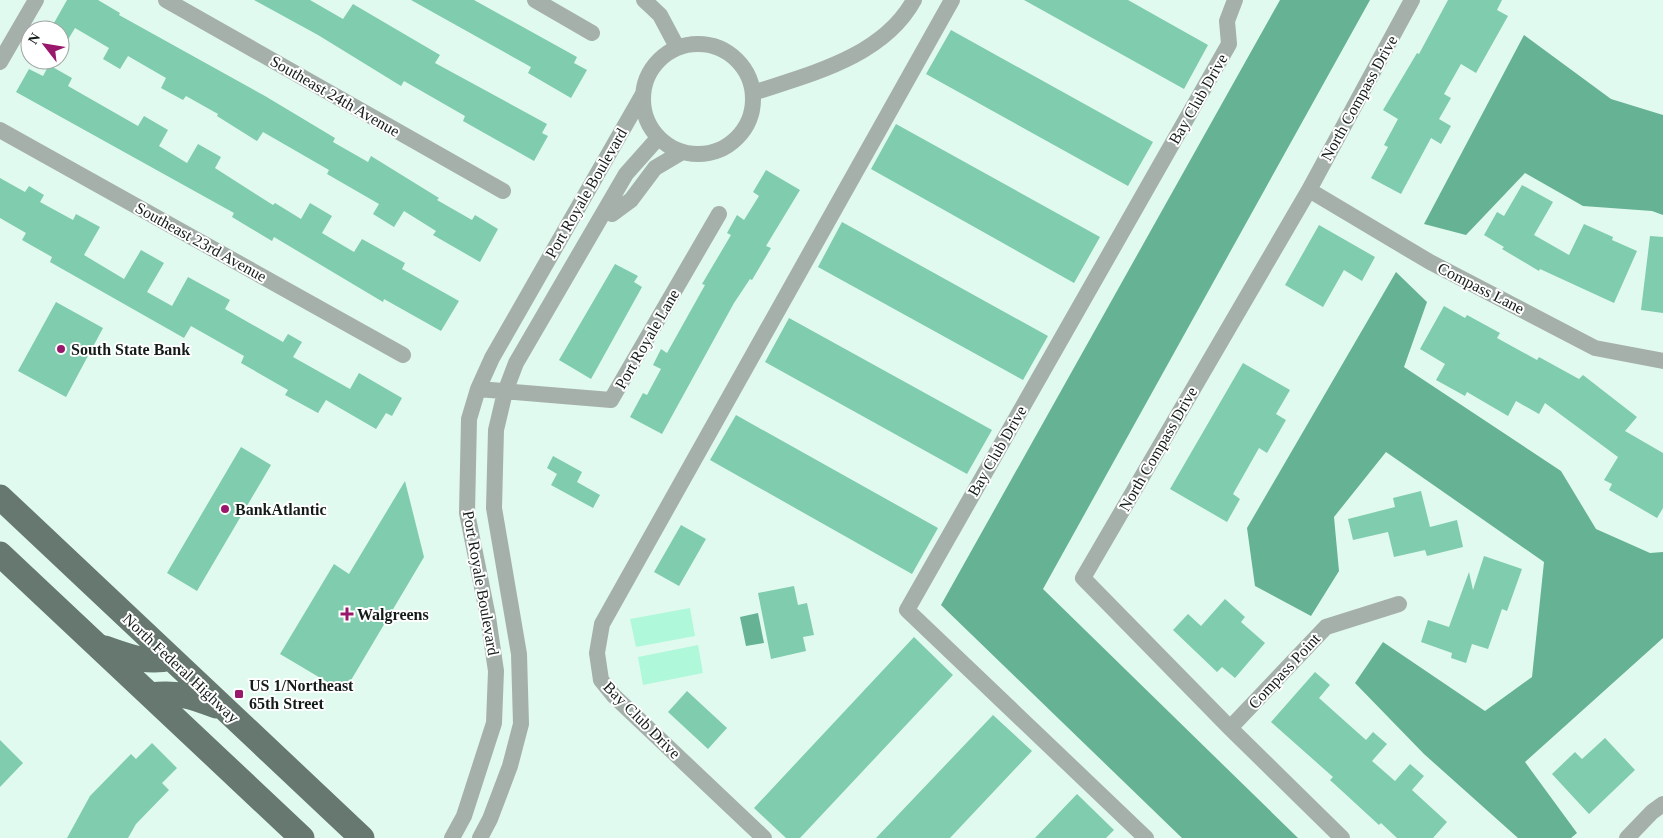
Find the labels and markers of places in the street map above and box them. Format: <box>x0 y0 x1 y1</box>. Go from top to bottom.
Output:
place label: South State Bank <box>71 341 190 358</box>
marker: South State Bank <box>55 343 67 355</box>
place label: BankAtlantic <box>235 501 327 518</box>
marker: BankAtlantic <box>219 503 231 515</box>
place label: Walgreens <box>357 606 429 624</box>
marker: Walgreens <box>341 608 353 620</box>
place label: US 1/Northeast 65th Street <box>249 677 354 712</box>
marker: US 1/Northeast 65th Street <box>233 688 245 700</box>

